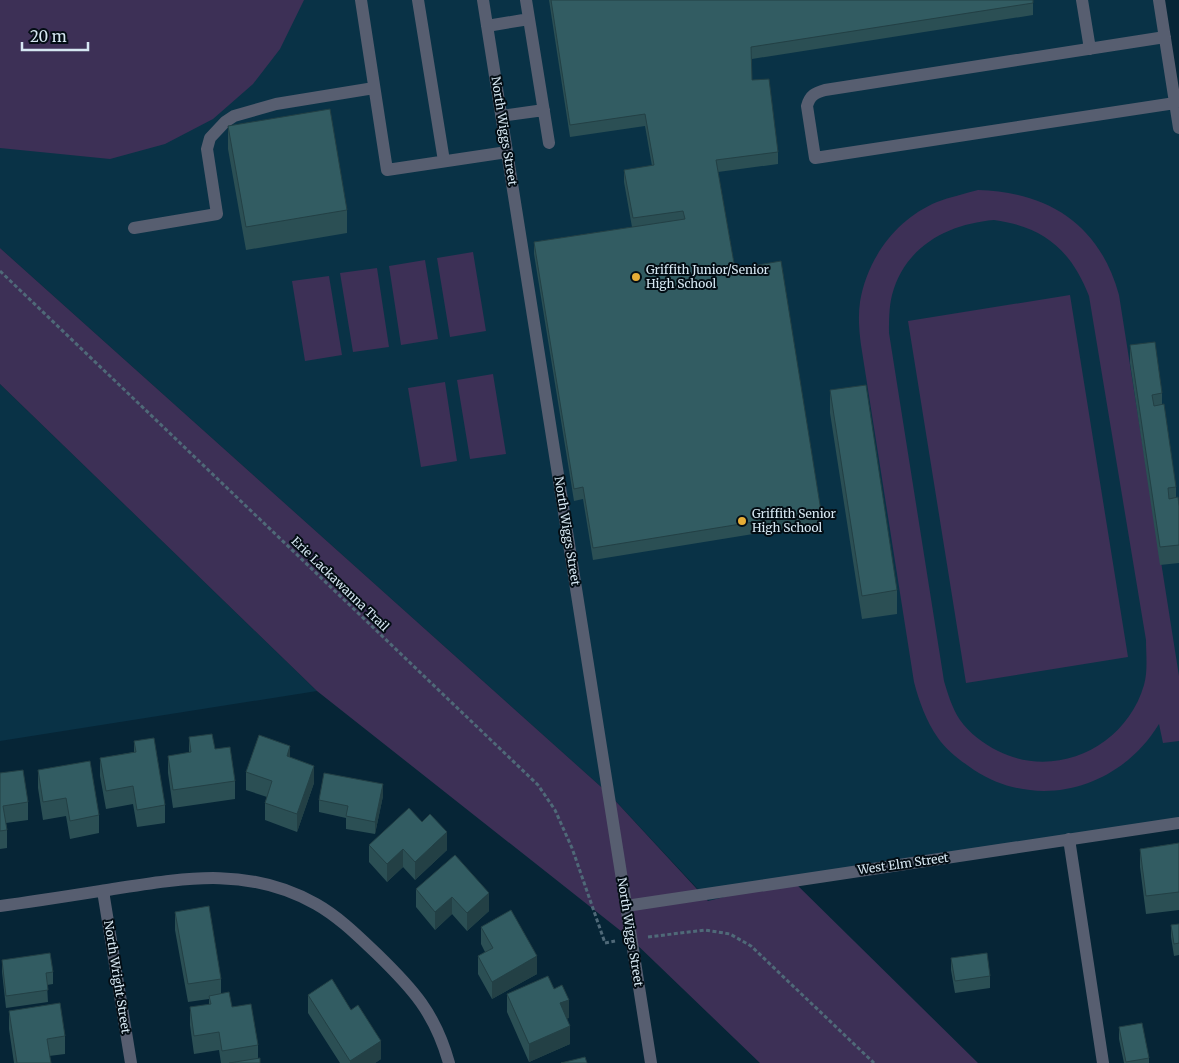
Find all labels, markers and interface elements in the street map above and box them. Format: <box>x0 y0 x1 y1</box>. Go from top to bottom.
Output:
scale bar <box>22 20 89 52</box>
text: 20 m <box>30 27 67 46</box>
street label: North Wiggs Street <box>488 75 521 187</box>
place label: Griffith Junior/Senior High School <box>646 262 770 291</box>
marker: Griffith Junior/Senior High School <box>630 271 642 283</box>
street label: North Wiggs Street <box>551 475 584 587</box>
place label: Griffith Senior High School <box>752 506 837 535</box>
marker: Griffith Senior High School <box>736 515 748 527</box>
street label: Erie Lackawanna Trail <box>289 533 392 634</box>
street label: West Elm Street <box>855 850 950 877</box>
street label: North Wiggs Street <box>614 876 647 988</box>
street label: North Wright Street <box>101 919 134 1035</box>

